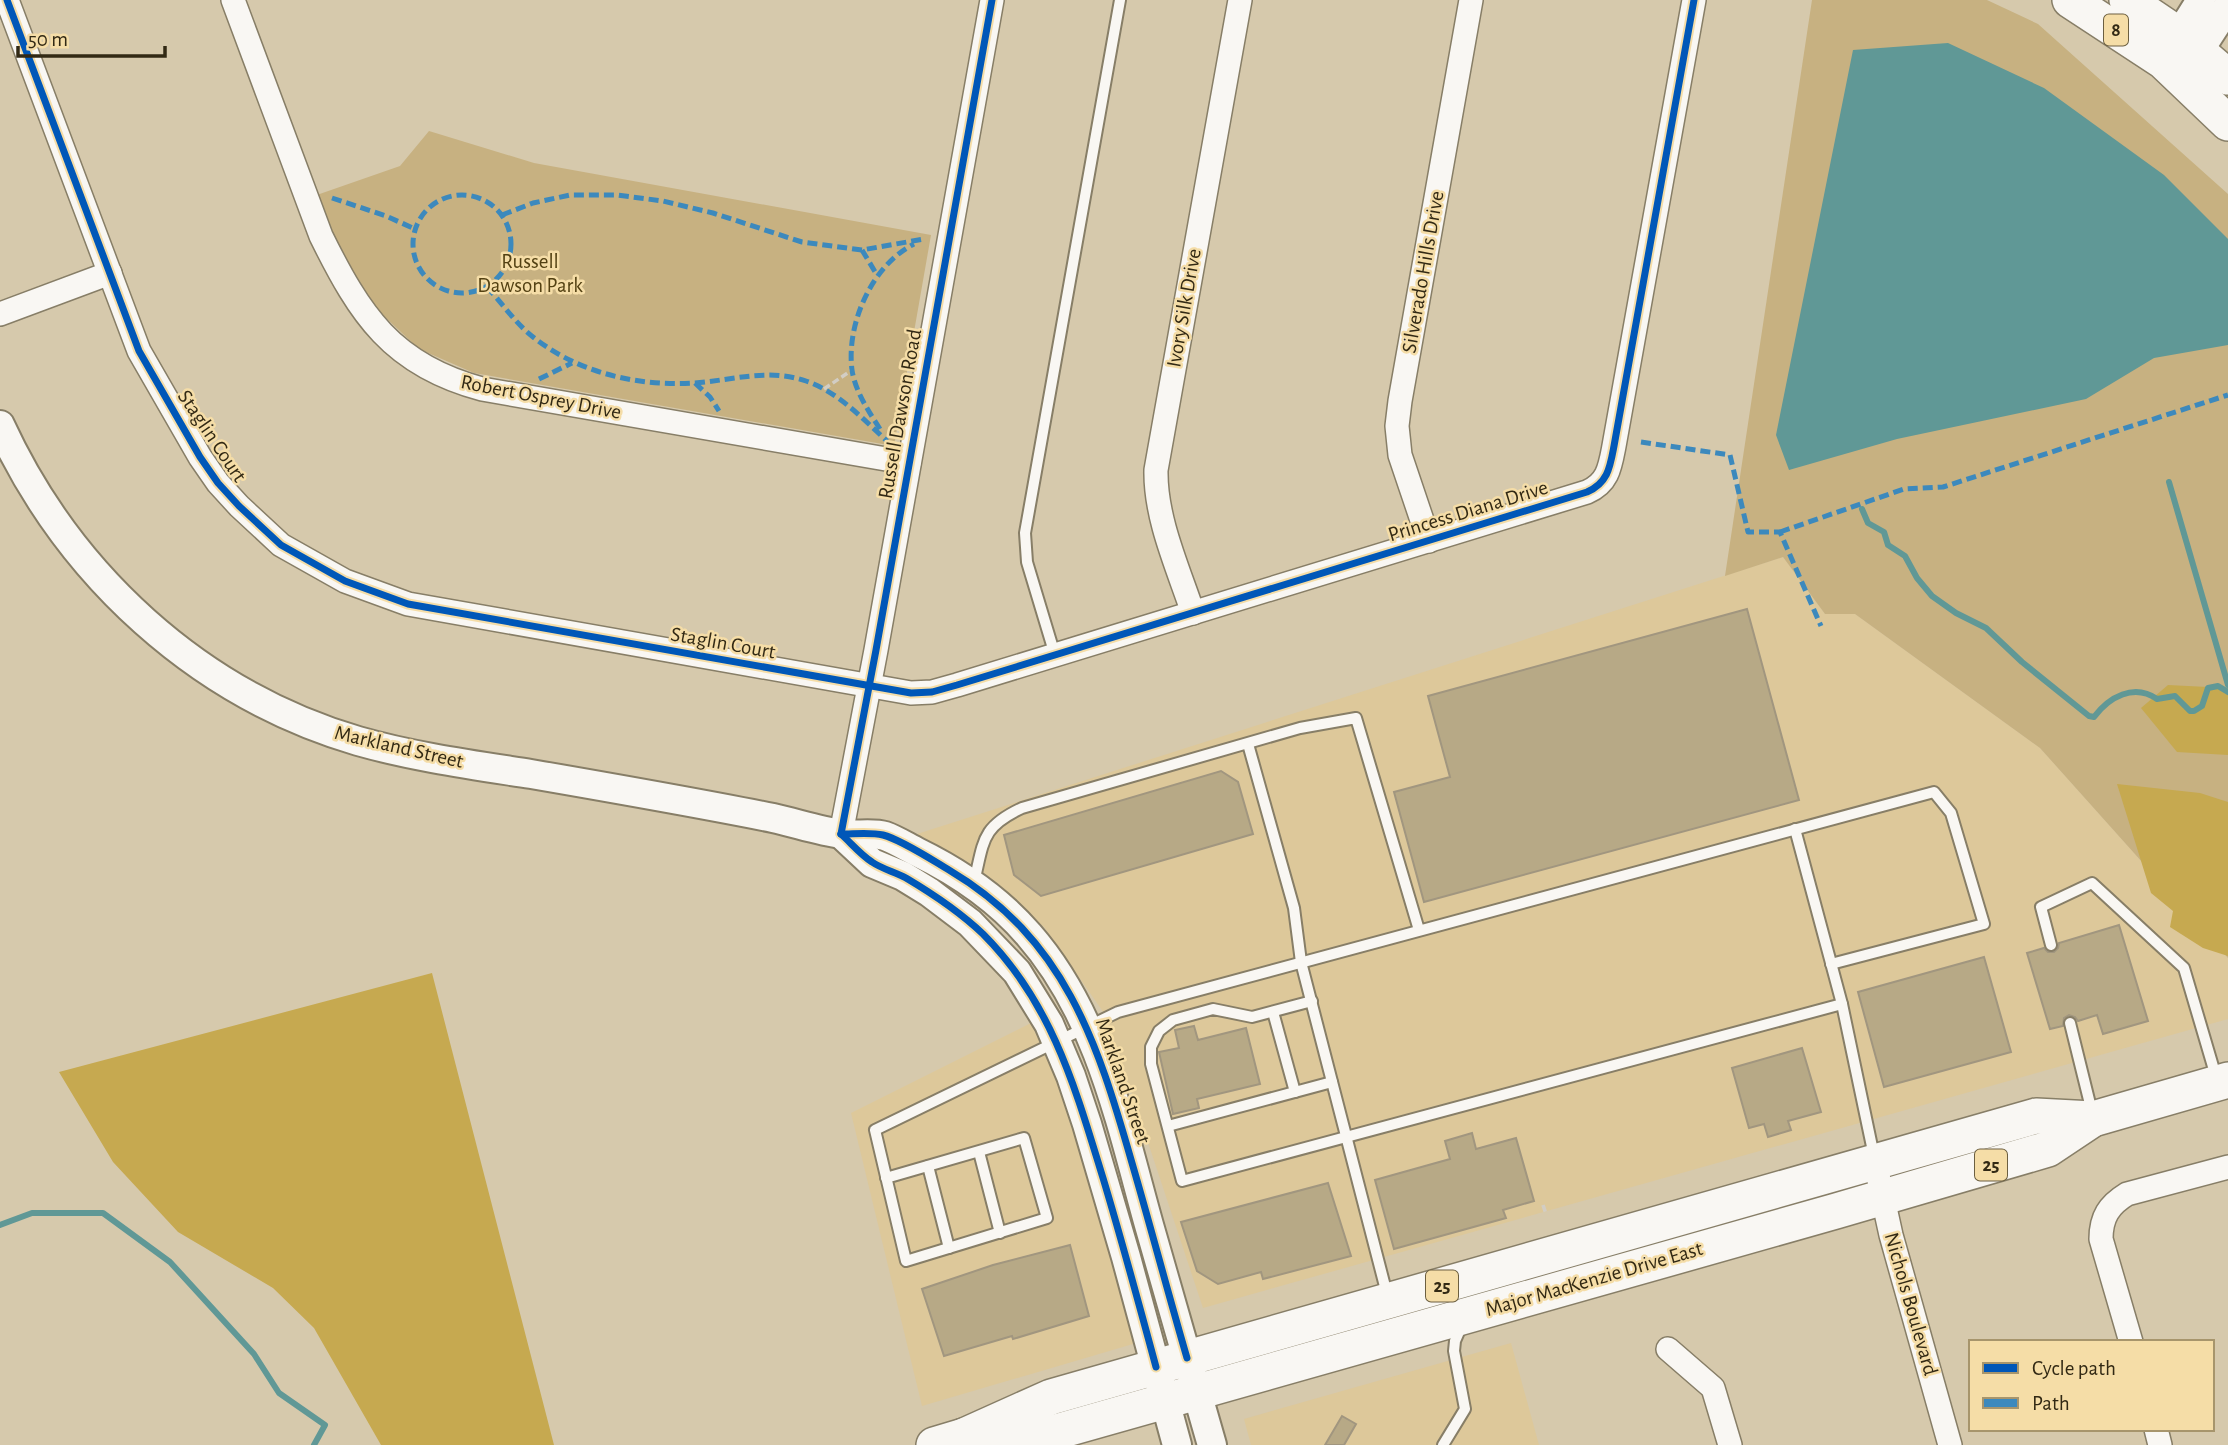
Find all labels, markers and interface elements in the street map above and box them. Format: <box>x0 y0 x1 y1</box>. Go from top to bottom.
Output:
scale bar <box>18 14 164 58</box>
road number: 8 <box>2104 14 2128 46</box>
text: 50 m <box>28 29 68 50</box>
street label: Silverado Hills Drive <box>1398 189 1448 355</box>
street label: Ivory Silk Drive <box>1163 247 1205 369</box>
park label: Russell Dawson Park <box>477 251 583 296</box>
street label: Russell Dawson Road <box>875 327 925 501</box>
street label: Robert Osprey Drive <box>459 371 623 423</box>
street label: Staglin Court <box>174 386 250 486</box>
street label: Princess Diana Drive <box>1386 477 1550 545</box>
street label: Staglin Court <box>669 623 777 663</box>
street label: Markland Street <box>333 722 466 772</box>
street label: Markland Street <box>1092 1015 1154 1147</box>
road number: 25 <box>1975 1149 2007 1180</box>
street label: Nichols Boulevard <box>1881 1230 1941 1378</box>
street label: Major MacKenzie Drive East <box>1483 1238 1705 1320</box>
road number: 25 <box>1426 1270 1458 1302</box>
legend <box>1969 1340 2214 1431</box>
text: Cycle path <box>2032 1358 2116 1379</box>
text: Path <box>2032 1393 2070 1414</box>

